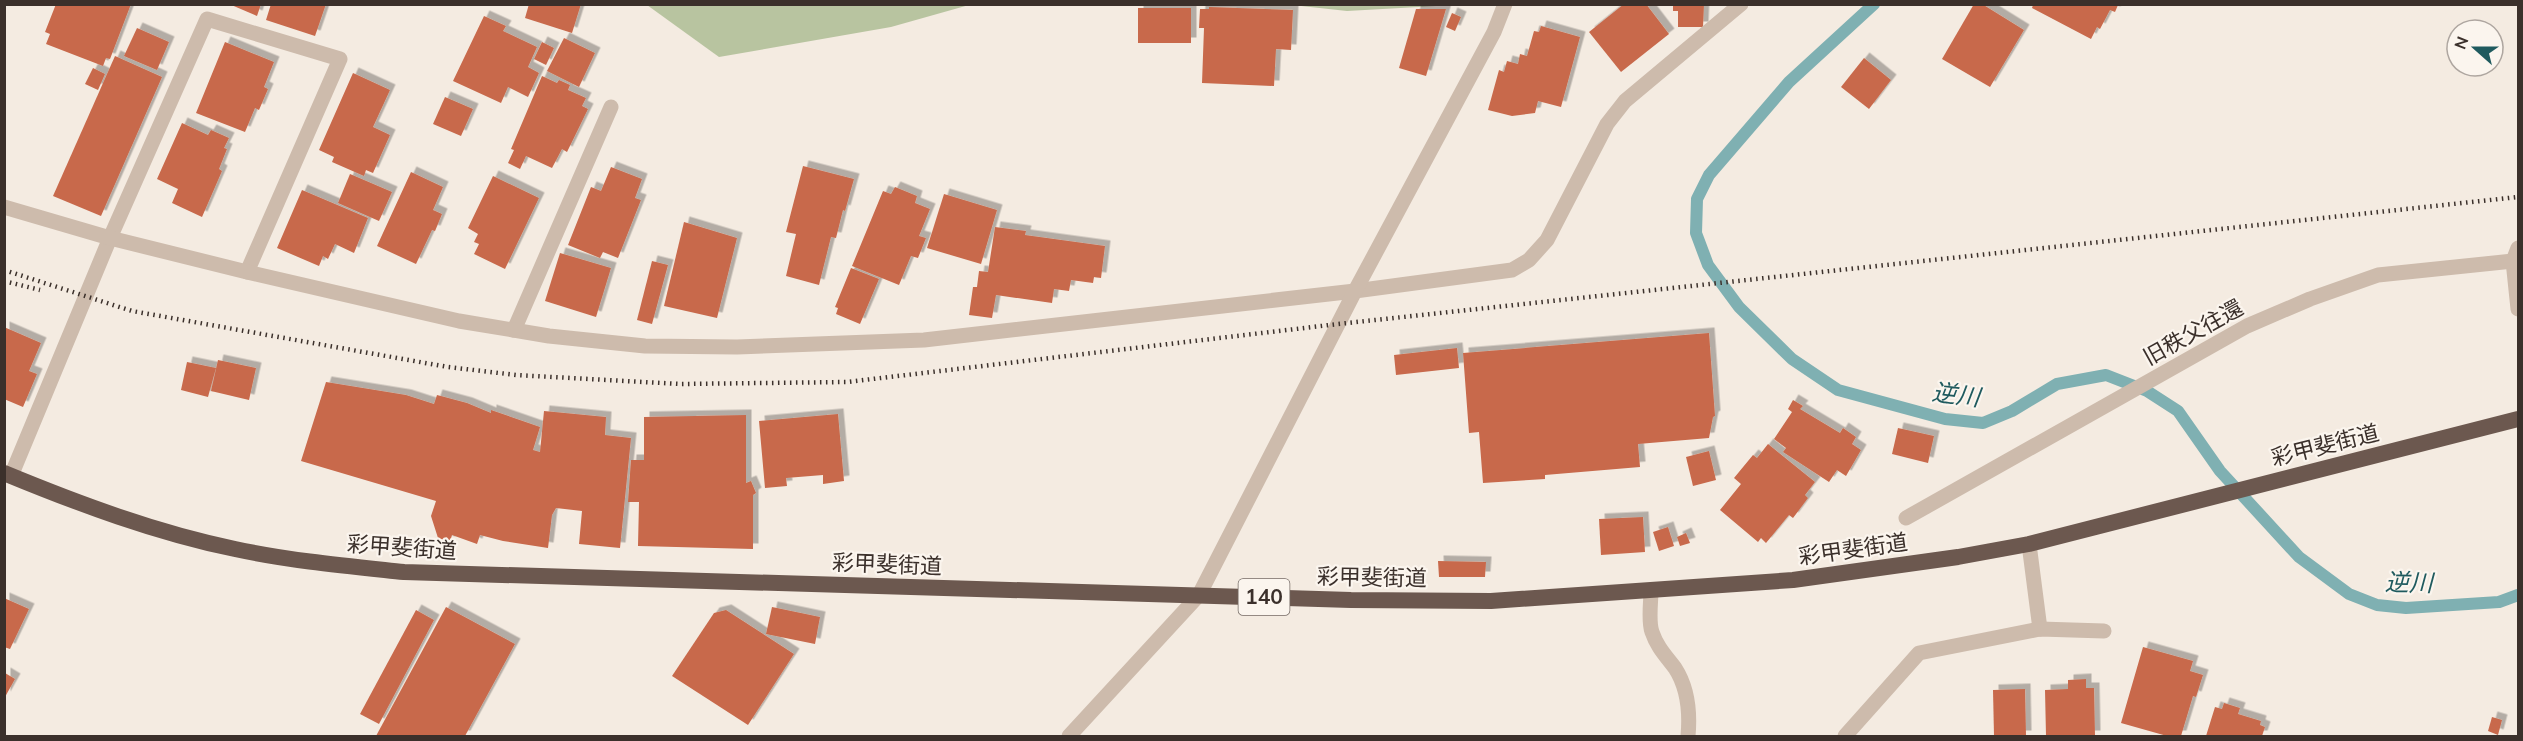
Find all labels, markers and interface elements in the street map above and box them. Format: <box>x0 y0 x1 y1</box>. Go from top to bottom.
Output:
north arrow <box>2445 18 2505 78</box>
text: N <box>2449 33 2472 52</box>
street label: 旧秩父往還 <box>2138 293 2248 371</box>
water label: 逆川 <box>1930 376 1985 412</box>
street label: 彩甲斐街道 <box>2268 418 2382 472</box>
street label: 彩甲斐街道 <box>1797 527 1909 571</box>
street label: 彩甲斐街道 <box>346 529 458 565</box>
street label: 彩甲斐街道 <box>832 548 942 580</box>
street label: 彩甲斐街道 <box>1317 562 1427 592</box>
water label: 逆川 <box>2385 567 2436 597</box>
road number: 140 <box>1238 579 1290 615</box>

